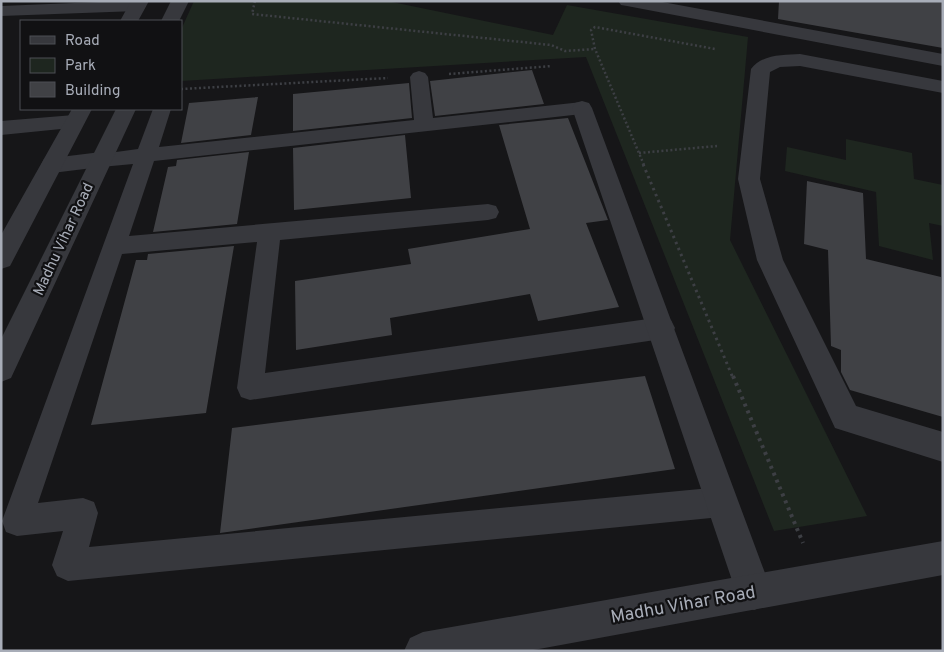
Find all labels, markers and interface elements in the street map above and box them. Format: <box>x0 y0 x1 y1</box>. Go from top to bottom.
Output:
legend <box>20 20 182 110</box>
text: Road <box>65 32 100 51</box>
text: Park <box>65 57 96 76</box>
text: Building <box>65 82 120 101</box>
street label: Madhu Vihar Road <box>30 180 99 299</box>
street label: Madhu Vihar Road <box>609 581 757 630</box>

